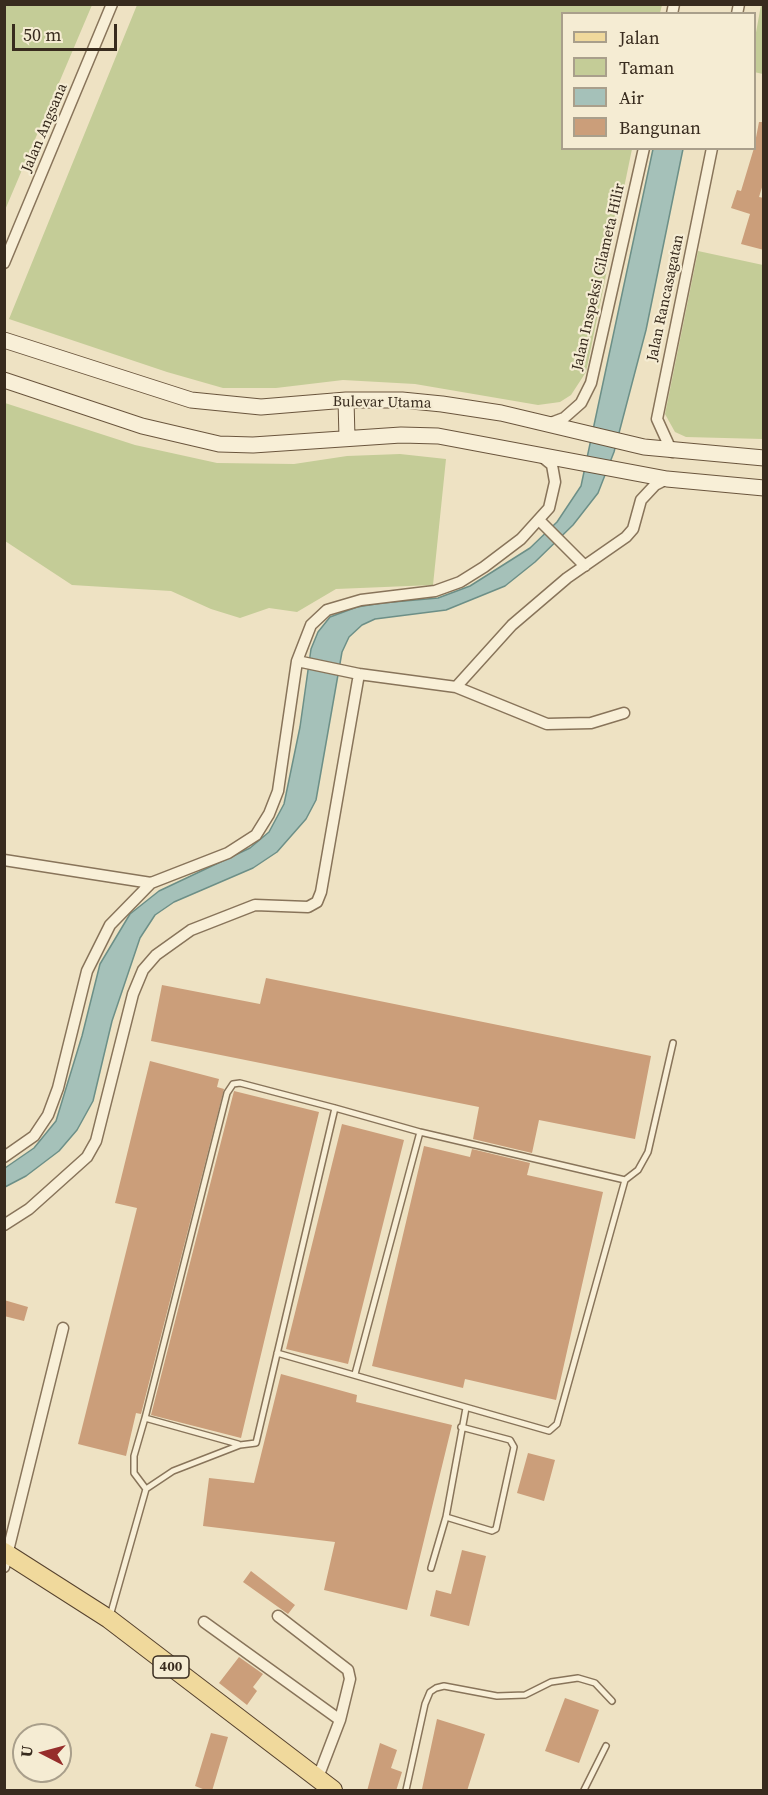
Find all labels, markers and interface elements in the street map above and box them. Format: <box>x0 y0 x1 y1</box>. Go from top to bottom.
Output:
scale bar <box>15 12 120 50</box>
legend <box>561 12 756 150</box>
text: 50 m <box>23 22 61 47</box>
text: Jalan <box>619 25 660 50</box>
text: Taman <box>619 55 674 80</box>
street label: Jalan Angsana <box>18 81 72 175</box>
text: Air <box>619 85 644 110</box>
text: Bangunan <box>619 115 701 140</box>
street label: Jalan Inspeksi Cilameta Hilir <box>569 182 629 372</box>
street label: Jalan Rancasagatan <box>644 233 688 363</box>
street label: Bulevar Utama <box>332 393 432 413</box>
road number: 400 <box>153 1656 189 1678</box>
north arrow <box>12 1723 72 1783</box>
text: U <box>15 1744 38 1758</box>

